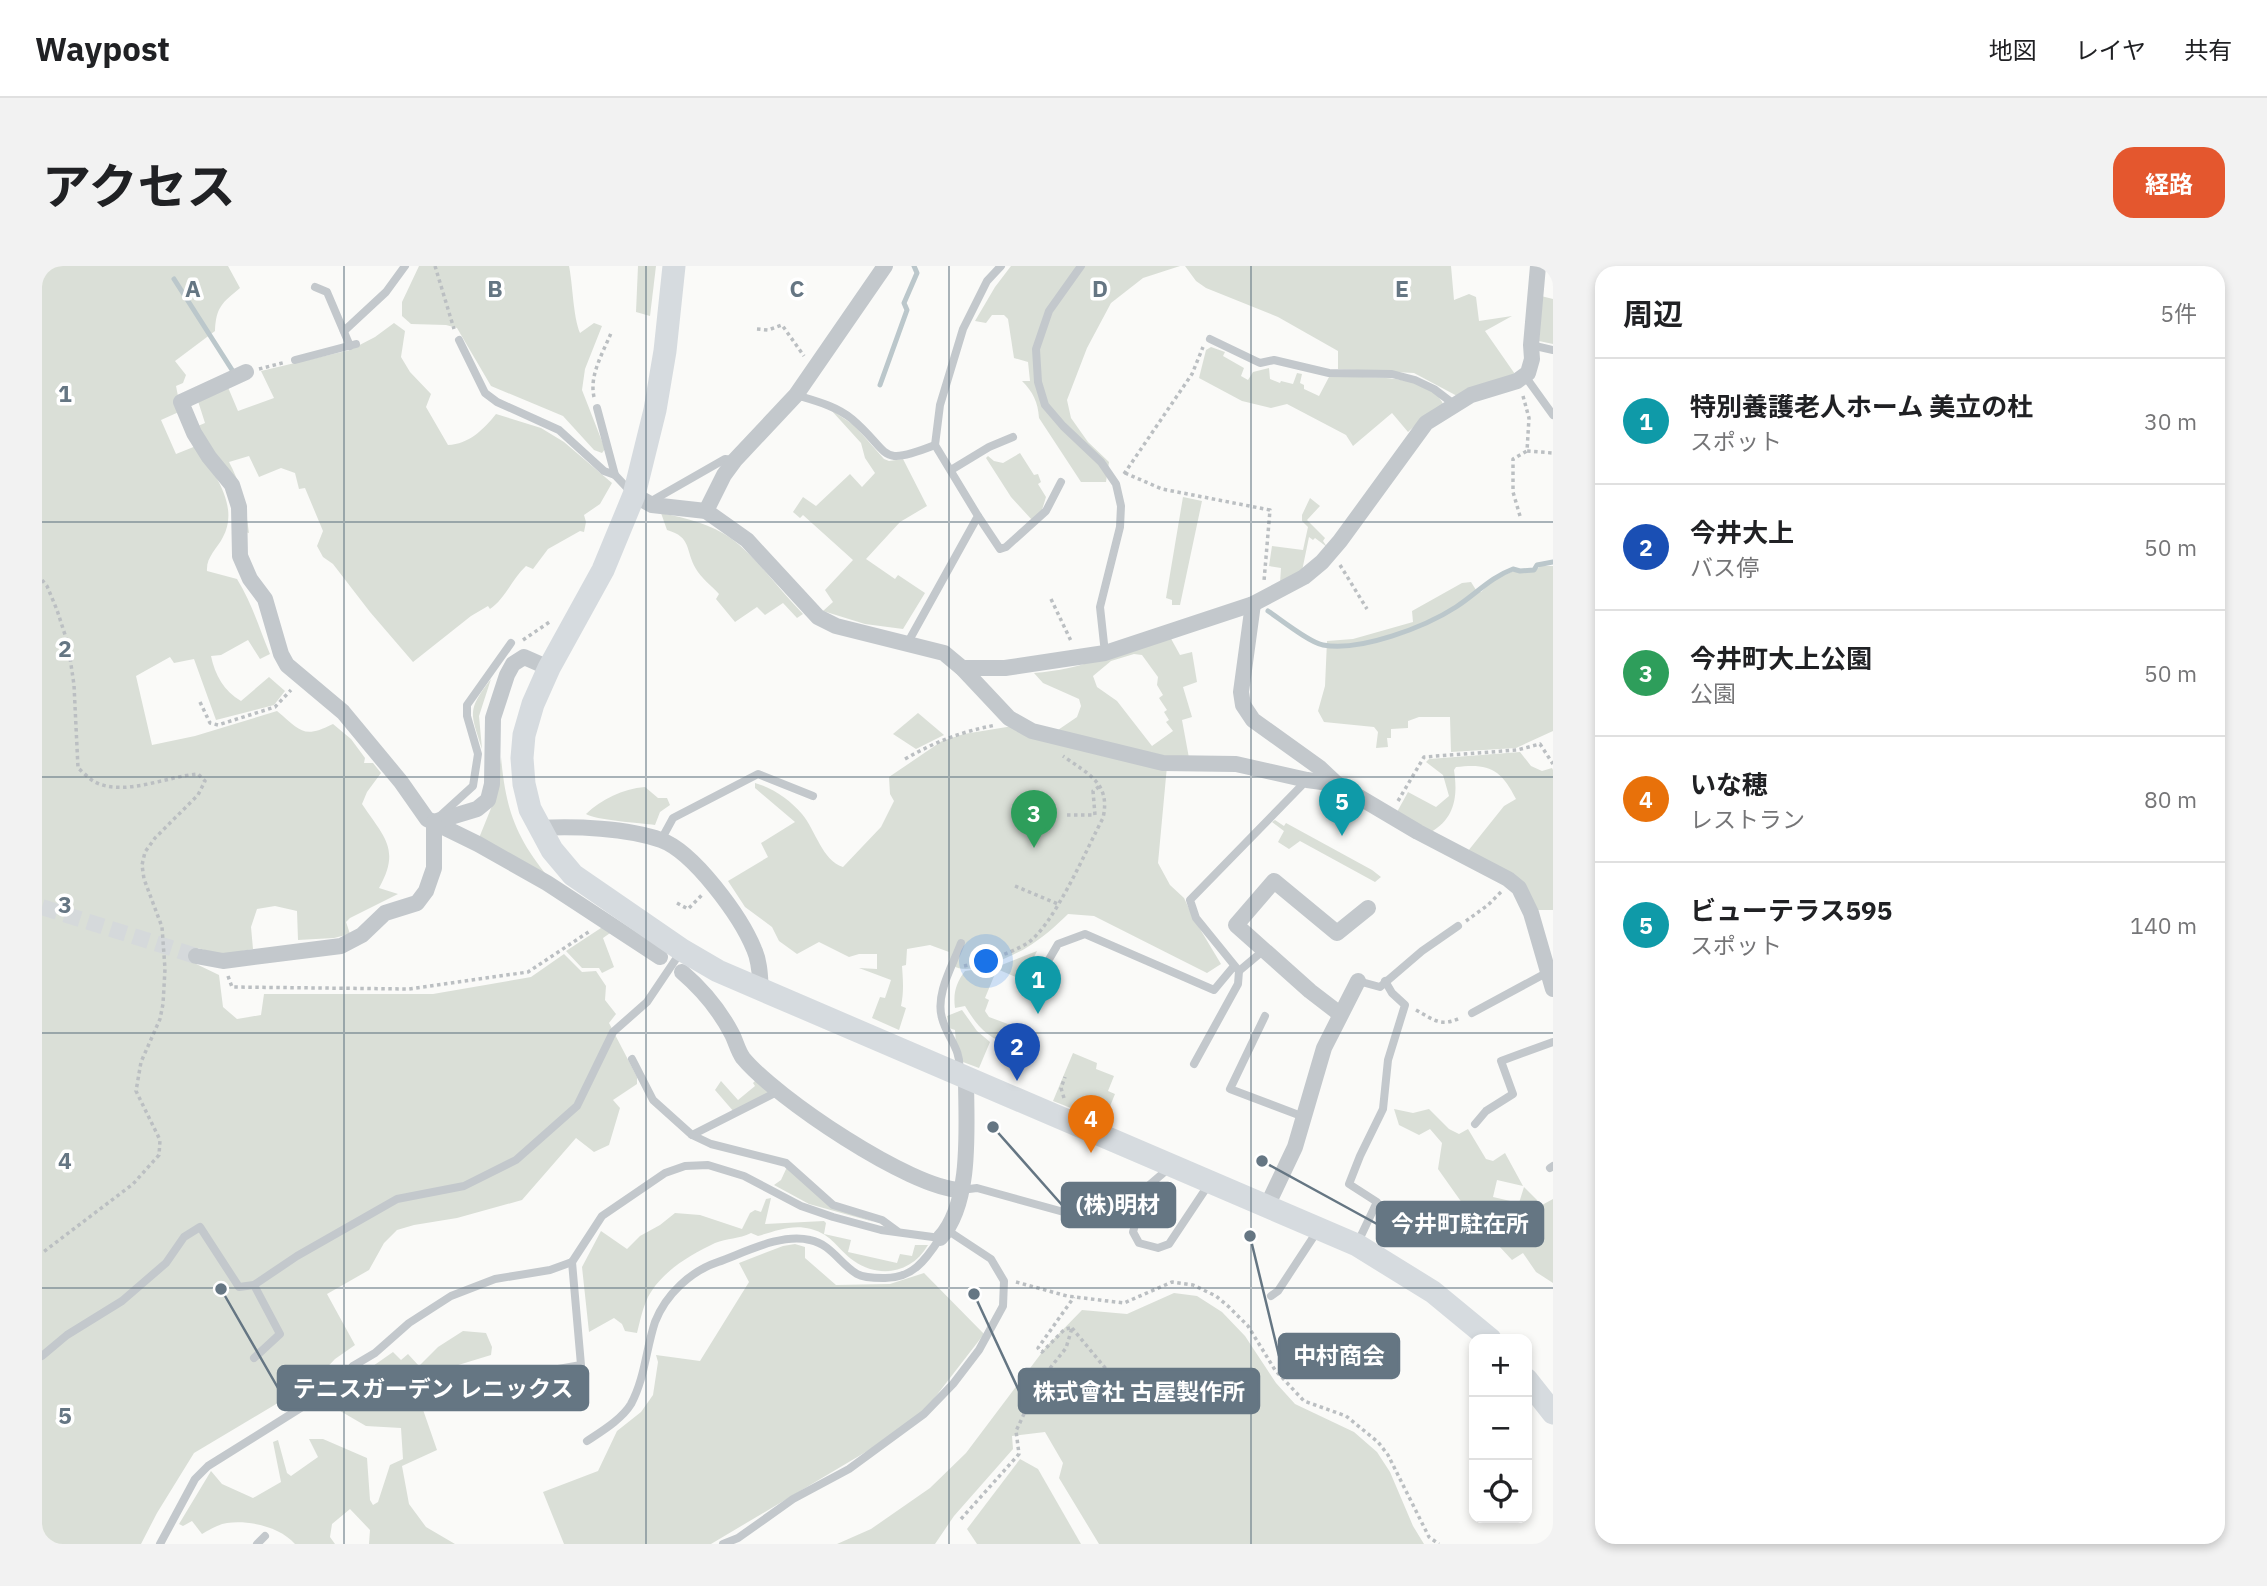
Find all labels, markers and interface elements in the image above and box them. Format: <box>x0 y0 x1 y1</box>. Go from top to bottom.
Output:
text: Waypost <box>35 27 170 70</box>
text: 地図 <box>1989 34 2037 66</box>
text: レイヤ <box>2075 34 2146 66</box>
text: 共有 <box>2184 34 2232 66</box>
button: 経路 <box>2113 147 2225 218</box>
text: アクセス <box>42 154 236 217</box>
text: A <box>185 273 201 303</box>
text: B <box>487 273 503 303</box>
text: C <box>790 273 805 303</box>
text: D <box>1092 273 1108 303</box>
text: E <box>1395 273 1409 303</box>
text: 周辺 <box>1623 294 1683 333</box>
text: 5件 <box>2160 298 2197 328</box>
text: 1 <box>58 378 72 408</box>
text: 特別養護老人ホーム 美立の杜 <box>1690 389 2033 423</box>
text: 1 <box>1639 406 1653 436</box>
text: 30 m <box>2144 406 2197 436</box>
text: スポット <box>1690 426 1782 456</box>
text: 今井大上 <box>1690 515 1794 549</box>
text: 2 <box>1639 532 1653 562</box>
text: 50 m <box>2144 532 2197 562</box>
text: バス停 <box>1690 552 1759 582</box>
text: 2 <box>58 633 72 663</box>
text: 今井町大上公園 <box>1690 641 1872 675</box>
text: 3 <box>1639 658 1653 688</box>
text: 50 m <box>2144 658 2197 688</box>
text: 公園 <box>1690 678 1736 708</box>
text: いな穂 <box>1690 767 1768 801</box>
pin: 5 <box>1319 778 1365 836</box>
text: 4 <box>1639 784 1653 814</box>
text: 80 m <box>2144 784 2197 814</box>
pin: 3 <box>1011 790 1057 848</box>
text: レストラン <box>1690 804 1805 834</box>
text: 3 <box>58 889 72 919</box>
text: ビューテラス595 <box>1690 893 1892 927</box>
text: 5 <box>1639 910 1653 940</box>
text: 140 m <box>2130 910 2197 940</box>
text: スポット <box>1690 930 1782 960</box>
your location <box>969 944 1003 978</box>
pin: 1 <box>1015 956 1061 1014</box>
pin: 2 <box>994 1023 1040 1081</box>
pin: 4 <box>1068 1095 1114 1153</box>
text: 4 <box>58 1145 72 1175</box>
callout: (株)明材 <box>1062 1183 1175 1227</box>
text: (株)明材 <box>1076 1189 1160 1219</box>
callout: 今井町駐在所 <box>1377 1202 1543 1246</box>
text: 今井町駐在所 <box>1391 1208 1529 1238</box>
callout: 中村商会 <box>1279 1334 1399 1378</box>
map controls <box>1469 1334 1532 1523</box>
button: + <box>1469 1334 1532 1397</box>
text: 中村商会 <box>1293 1340 1385 1370</box>
callout: テニスガーデン レニックス <box>278 1366 588 1410</box>
callout: 株式會社 古屋製作所 <box>1019 1369 1259 1413</box>
text: テニスガーデン レニックス <box>293 1373 573 1403</box>
text: 株式會社 古屋製作所 <box>1033 1376 1245 1406</box>
button: − <box>1469 1397 1532 1460</box>
text: 5 <box>58 1400 72 1430</box>
button: locate <box>1469 1460 1532 1523</box>

